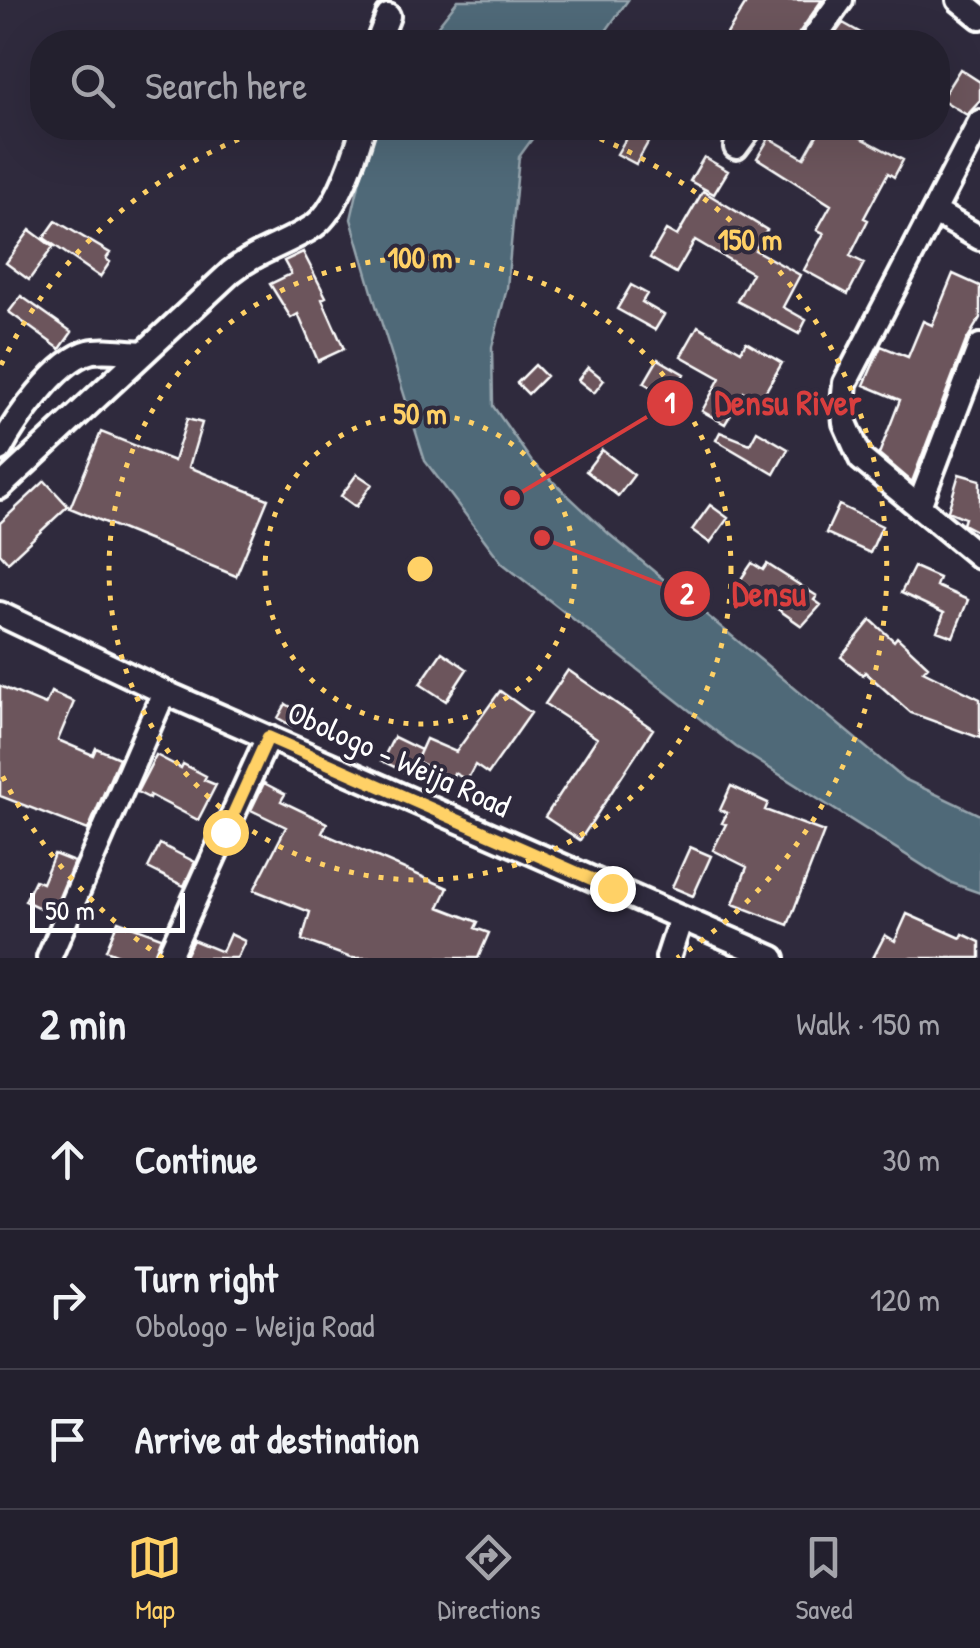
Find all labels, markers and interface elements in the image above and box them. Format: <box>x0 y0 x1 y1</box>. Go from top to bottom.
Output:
search box <box>30 30 950 140</box>
icon: search <box>65 58 120 113</box>
text: Search here <box>145 59 307 111</box>
text: 150 m <box>718 219 782 259</box>
text: 100 m <box>387 237 453 277</box>
callout: Densu River <box>645 370 882 435</box>
text: Densu River <box>714 379 862 426</box>
text: 1 <box>665 382 676 422</box>
text: 50 m <box>393 393 447 433</box>
centre of rings <box>402 551 438 587</box>
callout: Densu <box>662 561 826 626</box>
text: Densu <box>732 570 806 617</box>
text: 2 <box>680 573 695 613</box>
street label: Obologo - Weija Road <box>281 690 517 827</box>
route start <box>203 810 249 856</box>
route end <box>590 866 636 912</box>
scale bar <box>30 888 185 933</box>
text: 50 m <box>45 891 95 929</box>
text: 2 min <box>40 995 126 1052</box>
text: Walk · 150 m <box>796 1002 940 1045</box>
icon: ahead <box>40 1132 95 1187</box>
text: Continue <box>135 1133 257 1185</box>
text: 30 m <box>882 1138 940 1181</box>
text: Turn right <box>135 1252 278 1304</box>
icon: right <box>40 1272 95 1327</box>
text: 120 m <box>870 1278 940 1321</box>
text: Obologo - Weija Road <box>135 1304 375 1347</box>
icon: arrive <box>40 1412 95 1467</box>
text: Arrive at destination <box>135 1413 419 1465</box>
tab: Map <box>127 1530 182 1628</box>
tab: Directions <box>437 1530 540 1628</box>
tab: Saved <box>795 1530 853 1628</box>

